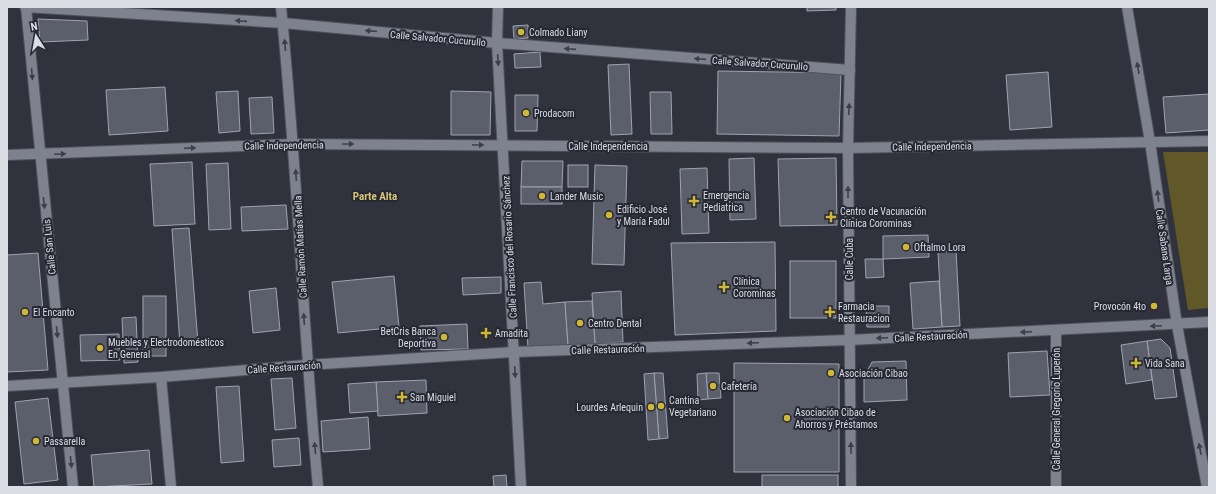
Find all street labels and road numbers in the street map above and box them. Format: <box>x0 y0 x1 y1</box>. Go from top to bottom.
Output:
street label: Calle Salvador Cucurullo <box>390 29 486 48</box>
street label: Calle Salvador Cucurullo <box>712 55 808 72</box>
street label: Calle Independencia <box>244 139 324 152</box>
street label: Calle Independencia <box>892 140 972 153</box>
street label: Calle Independencia <box>568 141 648 152</box>
street label: Calle Francisco del Rosario Sánchez <box>500 176 519 318</box>
street label: Calle Ramón Matías Mella <box>292 195 309 299</box>
street label: Calle Sabana Larga <box>1154 209 1175 286</box>
street label: Calle San Luis <box>41 218 58 275</box>
street label: Calle Cuba <box>844 238 855 280</box>
street label: Calle Restauración <box>894 329 968 344</box>
street label: Calle Restauración <box>571 343 645 356</box>
street label: Calle General Gregorio Luperón <box>1051 348 1062 470</box>
street label: Calle Restauración <box>247 359 321 376</box>

